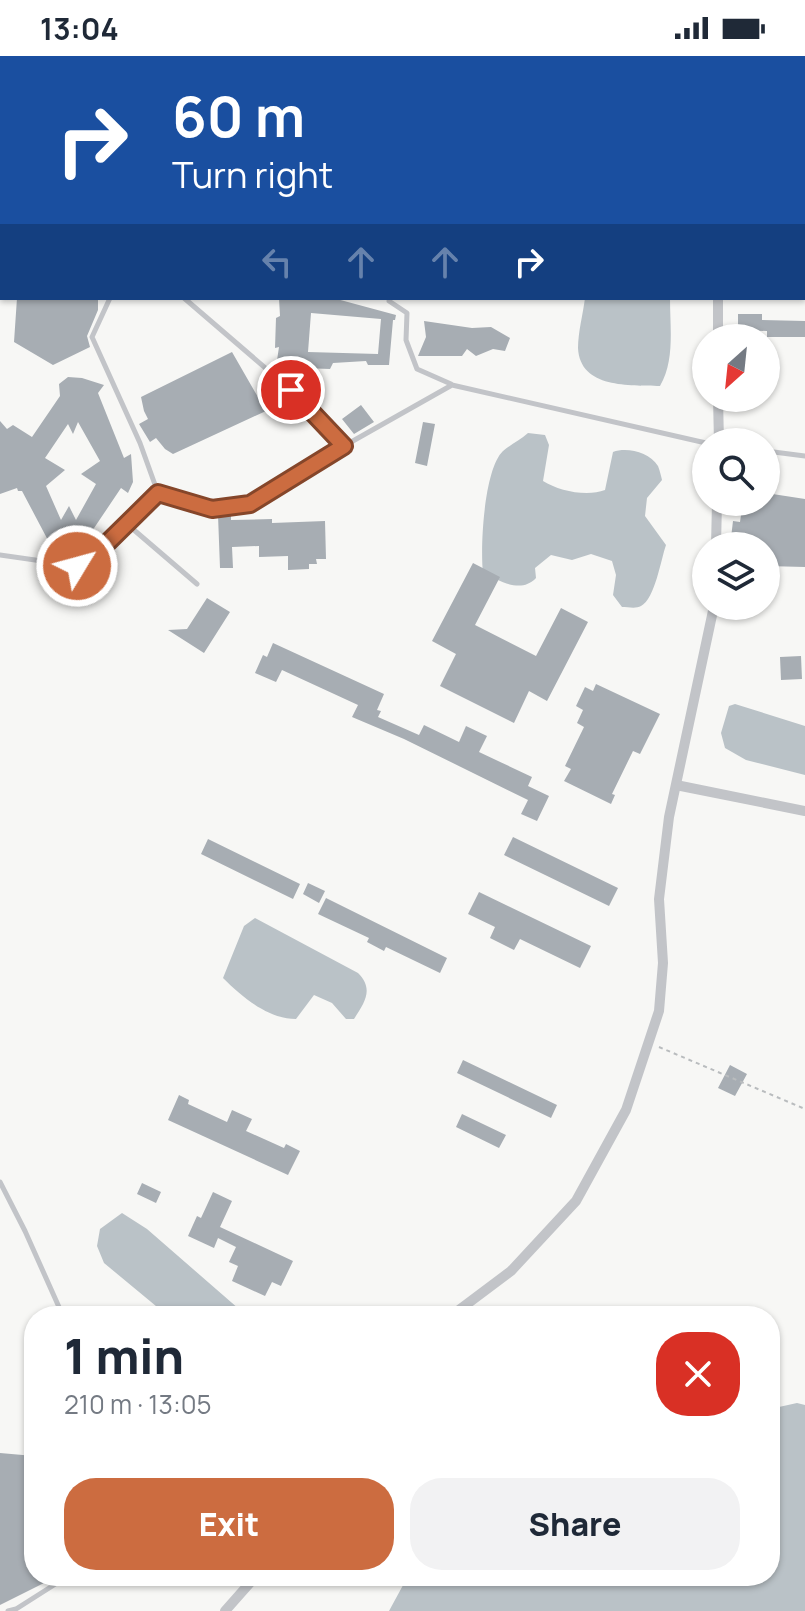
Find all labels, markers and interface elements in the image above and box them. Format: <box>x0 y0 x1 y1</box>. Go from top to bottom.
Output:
text: 13:04 <box>40 8 119 49</box>
text: 60 m <box>172 77 305 154</box>
icon: right <box>40 88 144 192</box>
text: Turn right <box>172 150 333 199</box>
icon: left <box>255 240 299 284</box>
icon: ahead <box>339 240 383 284</box>
icon: ahead <box>423 240 467 284</box>
icon: right <box>507 240 551 284</box>
north arrow <box>692 324 780 412</box>
map controls <box>692 324 780 620</box>
pin <box>257 356 325 424</box>
icon: arrive <box>269 368 313 412</box>
button: search <box>692 428 780 516</box>
position arrow <box>35 524 119 608</box>
button: layers <box>692 532 780 620</box>
text: 1 min <box>64 1323 184 1388</box>
button: close <box>656 1332 740 1416</box>
text: 210 m · 13:05 <box>64 1386 212 1422</box>
button: Exit <box>64 1478 394 1570</box>
button: Share <box>410 1478 740 1570</box>

